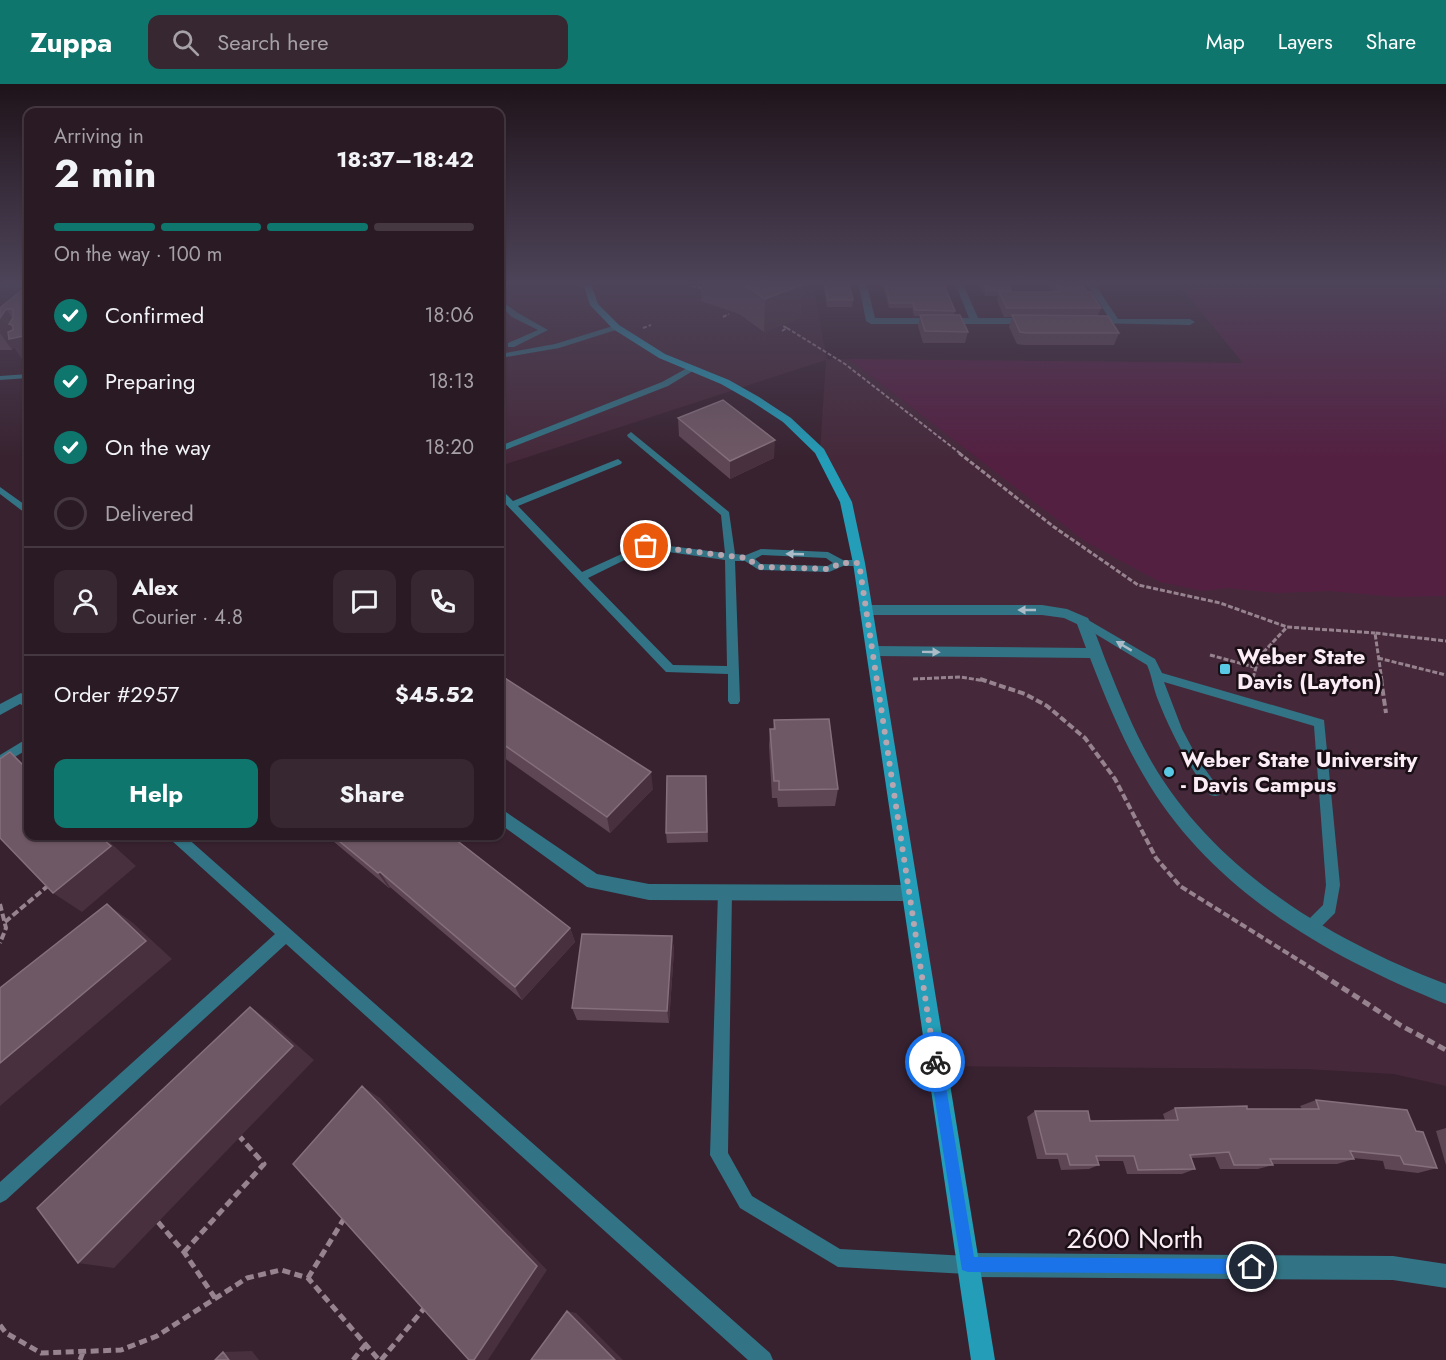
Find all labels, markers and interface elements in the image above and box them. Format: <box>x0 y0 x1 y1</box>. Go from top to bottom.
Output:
search box <box>148 15 568 69</box>
text: Zuppa <box>30 22 112 63</box>
icon: search <box>169 26 202 59</box>
text: Search here <box>217 26 329 58</box>
text: Map <box>1206 27 1245 57</box>
text: Layers <box>1278 27 1333 57</box>
text: Share <box>1366 27 1416 57</box>
text: Arriving in <box>54 122 144 151</box>
text: 18:37–18:42 <box>336 143 474 175</box>
text: 2 min <box>54 145 156 202</box>
text: On the way · 100 m <box>54 240 222 269</box>
icon: check <box>54 299 87 332</box>
text: Confirmed <box>105 299 204 331</box>
text: 18:06 <box>425 301 474 330</box>
icon: check <box>54 365 87 398</box>
text: Preparing <box>105 365 196 397</box>
text: 18:13 <box>428 367 474 396</box>
icon: check <box>54 431 87 464</box>
text: On the way <box>105 431 210 463</box>
text: 18:20 <box>425 433 474 462</box>
text: Delivered <box>105 497 194 529</box>
pin <box>620 520 671 571</box>
icon: bag <box>629 529 662 562</box>
one-way arrow <box>785 549 804 558</box>
button: person <box>54 570 117 633</box>
button: chat <box>333 570 396 633</box>
button: phone <box>411 570 474 633</box>
text: Alex <box>132 571 178 603</box>
text: Courier · 4.8 <box>132 603 243 632</box>
one-way arrow <box>1017 605 1036 615</box>
one-way arrow <box>1116 640 1132 651</box>
place label: Weber State Davis (Layton) <box>1237 640 1382 697</box>
one-way arrow <box>922 647 941 657</box>
marker: Weber State Davis (Layton) <box>1218 662 1232 676</box>
text: Order #2957 <box>54 678 179 710</box>
text: $45.52 <box>395 678 474 710</box>
place label: Weber State University - Davis Campus <box>1181 743 1418 800</box>
button: Help <box>54 759 258 828</box>
button: Share <box>270 759 474 828</box>
marker: Weber State University - Davis Campus <box>1162 765 1176 779</box>
courier <box>905 1032 965 1092</box>
icon: bike <box>919 1046 952 1079</box>
street label: 2600 North <box>1067 1219 1204 1258</box>
pin <box>1226 1241 1277 1292</box>
icon: home <box>1235 1250 1268 1283</box>

